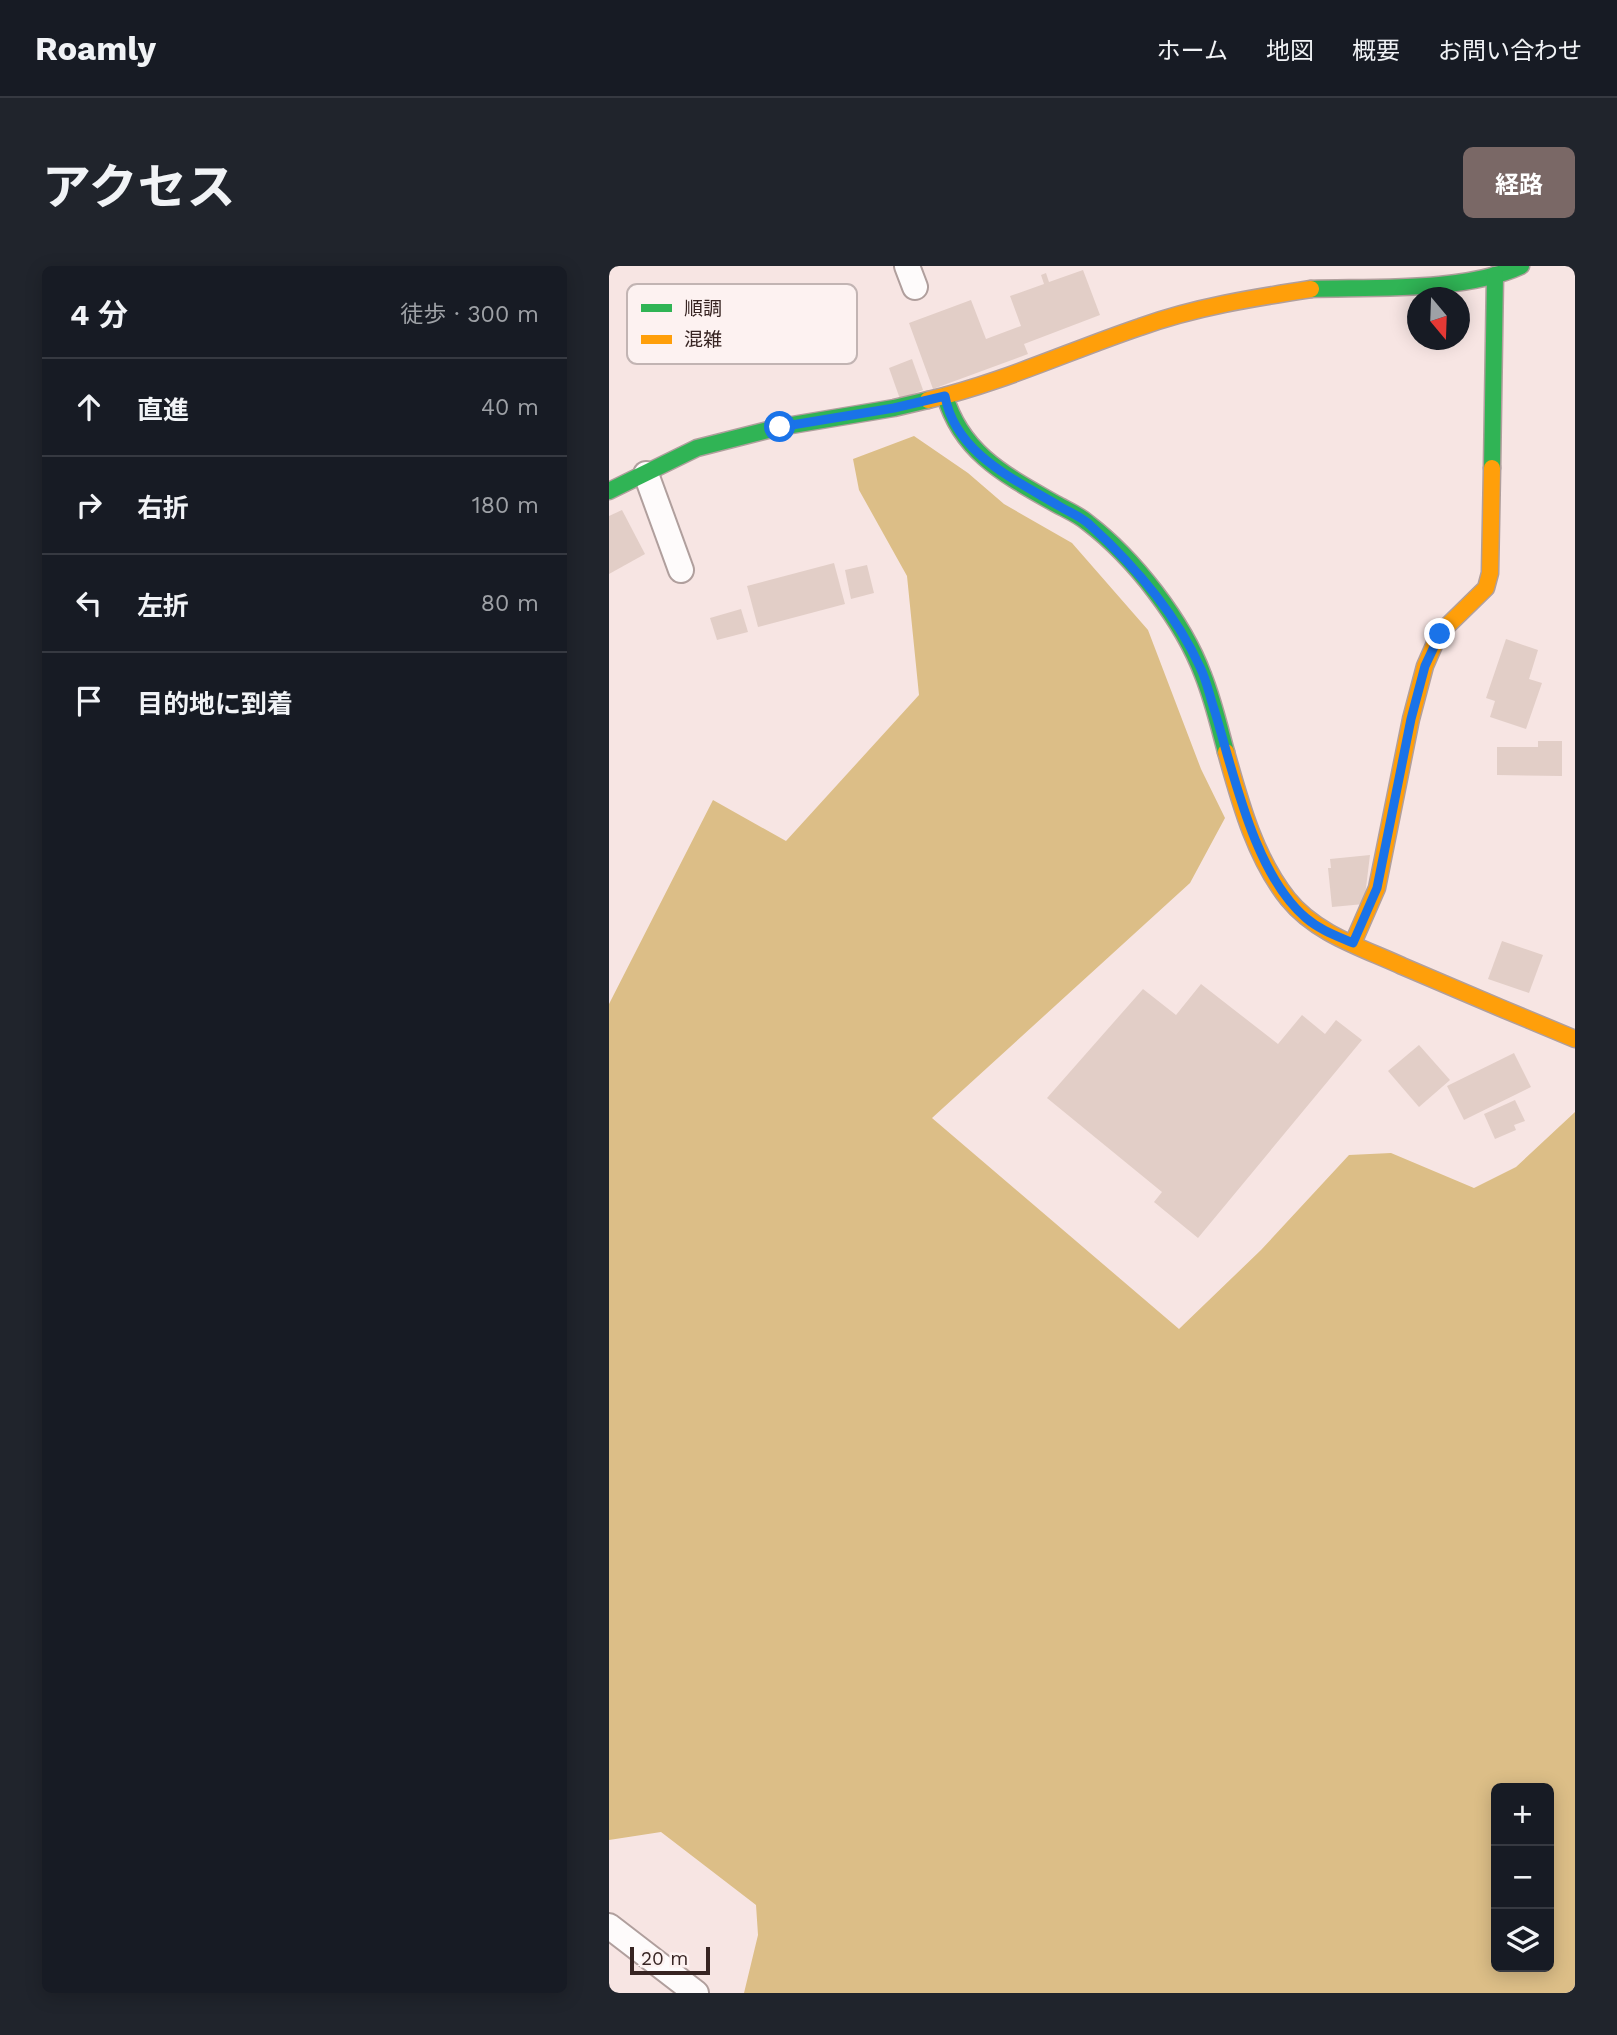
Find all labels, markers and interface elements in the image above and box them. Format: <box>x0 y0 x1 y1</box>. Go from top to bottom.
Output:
text: Roamly <box>35 29 156 68</box>
text: ホーム <box>1157 37 1228 65</box>
text: 地図 <box>1266 37 1314 65</box>
text: 概要 <box>1352 37 1400 65</box>
text: お問い合わせ <box>1438 37 1582 65</box>
button: 経路 <box>1463 147 1575 218</box>
text: アクセス <box>42 158 236 216</box>
legend <box>627 284 857 364</box>
north arrow <box>1407 287 1470 350</box>
text: 4 分 <box>70 297 128 332</box>
text: 順調 <box>684 297 722 320</box>
text: 徒歩 · 300 m <box>400 301 539 328</box>
text: 混雑 <box>684 328 722 351</box>
icon: ahead <box>70 388 108 426</box>
text: 40 m <box>481 394 539 421</box>
text: 直進 <box>137 395 189 425</box>
route start <box>764 411 795 442</box>
icon: right <box>70 486 108 524</box>
text: 180 m <box>472 492 539 519</box>
text: 右折 <box>137 493 189 523</box>
icon: left <box>70 584 108 622</box>
text: 80 m <box>481 590 539 617</box>
text: 左折 <box>137 591 189 621</box>
route end <box>1424 618 1455 649</box>
icon: arrive <box>70 682 108 720</box>
text: 目的地に到着 <box>137 689 293 719</box>
map controls <box>1491 1783 1554 1972</box>
button: + <box>1491 1783 1554 1846</box>
button: − <box>1491 1846 1554 1909</box>
button: layers <box>1491 1909 1554 1972</box>
scale bar <box>630 1944 711 1976</box>
text: 20 m <box>641 1947 688 1970</box>

